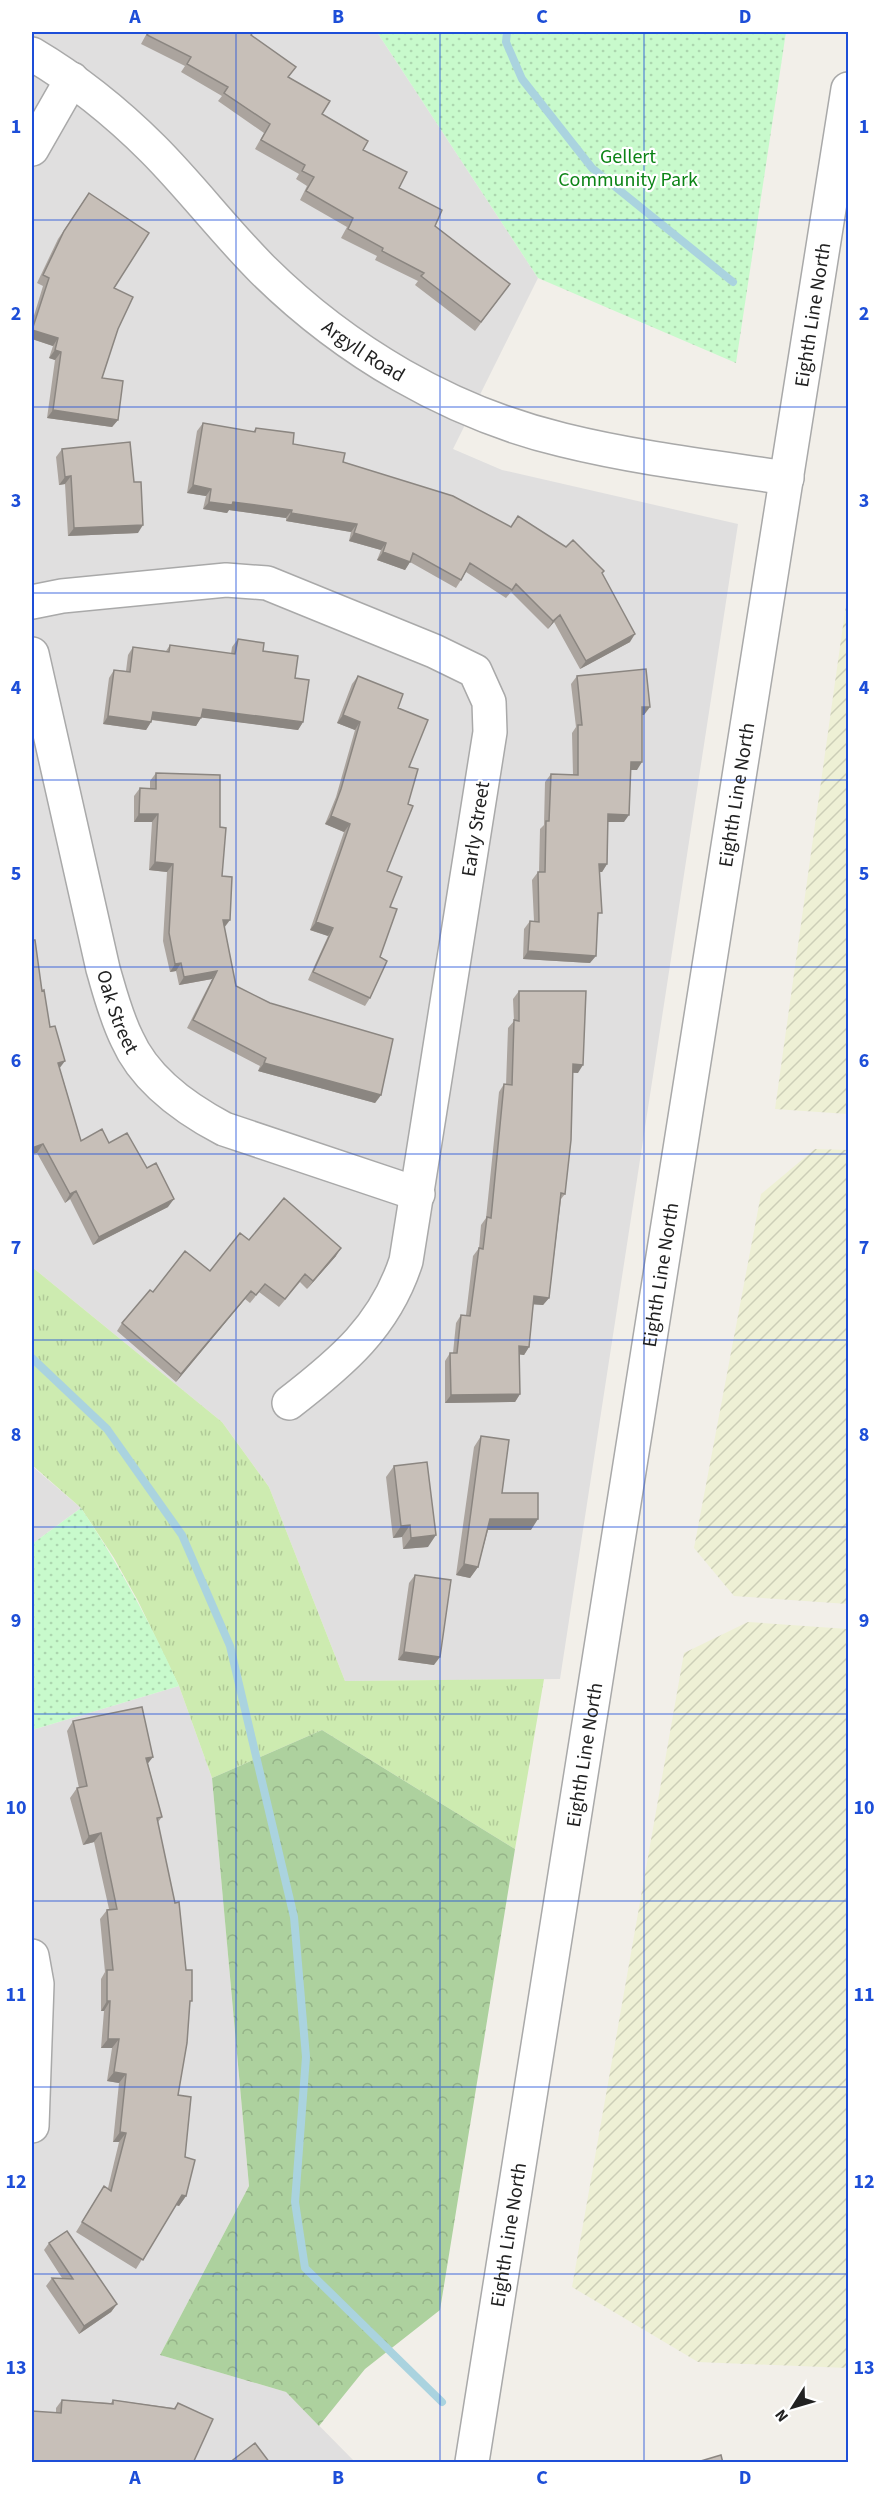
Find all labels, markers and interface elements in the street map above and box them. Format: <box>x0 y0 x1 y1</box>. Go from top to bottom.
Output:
text: A <box>128 3 141 31</box>
text: B <box>332 3 344 31</box>
text: C <box>536 3 548 31</box>
text: D <box>739 3 751 31</box>
text: 1 <box>11 113 21 141</box>
text: 1 <box>859 113 869 141</box>
park label: Gellert Community Park <box>558 143 698 194</box>
street label: Eighth Line North <box>788 241 838 389</box>
text: 2 <box>11 300 21 328</box>
text: 2 <box>859 300 869 328</box>
street label: Argyll Road <box>316 314 410 389</box>
text: 3 <box>11 487 21 515</box>
text: 3 <box>859 487 869 515</box>
text: 4 <box>11 674 22 702</box>
text: 4 <box>859 674 870 702</box>
street label: Eighth Line North <box>712 721 762 869</box>
street label: Early Street <box>455 779 497 879</box>
text: 5 <box>11 860 21 888</box>
text: 5 <box>859 860 869 888</box>
street label: Oak Street <box>89 967 145 1060</box>
text: 6 <box>11 1047 21 1075</box>
text: 6 <box>859 1047 869 1075</box>
street label: Eighth Line North <box>636 1201 686 1349</box>
text: 7 <box>11 1234 21 1262</box>
text: 7 <box>859 1234 869 1262</box>
text: 8 <box>11 1421 21 1449</box>
text: 8 <box>859 1421 869 1449</box>
text: 9 <box>11 1607 21 1635</box>
text: 9 <box>859 1607 869 1635</box>
street label: Eighth Line North <box>560 1681 610 1829</box>
text: 10 <box>5 1794 27 1822</box>
text: 10 <box>853 1794 875 1822</box>
text: 11 <box>5 1981 27 2009</box>
text: 11 <box>853 1981 875 2009</box>
street label: Eighth Line North <box>484 2161 534 2309</box>
text: 12 <box>5 2168 27 2196</box>
text: 12 <box>853 2168 875 2196</box>
text: 13 <box>5 2354 27 2382</box>
text: 13 <box>853 2354 875 2382</box>
north arrow <box>763 2377 823 2437</box>
text: N <box>770 2405 794 2426</box>
text: A <box>128 2464 141 2492</box>
text: B <box>332 2464 344 2492</box>
text: C <box>536 2464 548 2492</box>
text: D <box>739 2464 751 2492</box>

